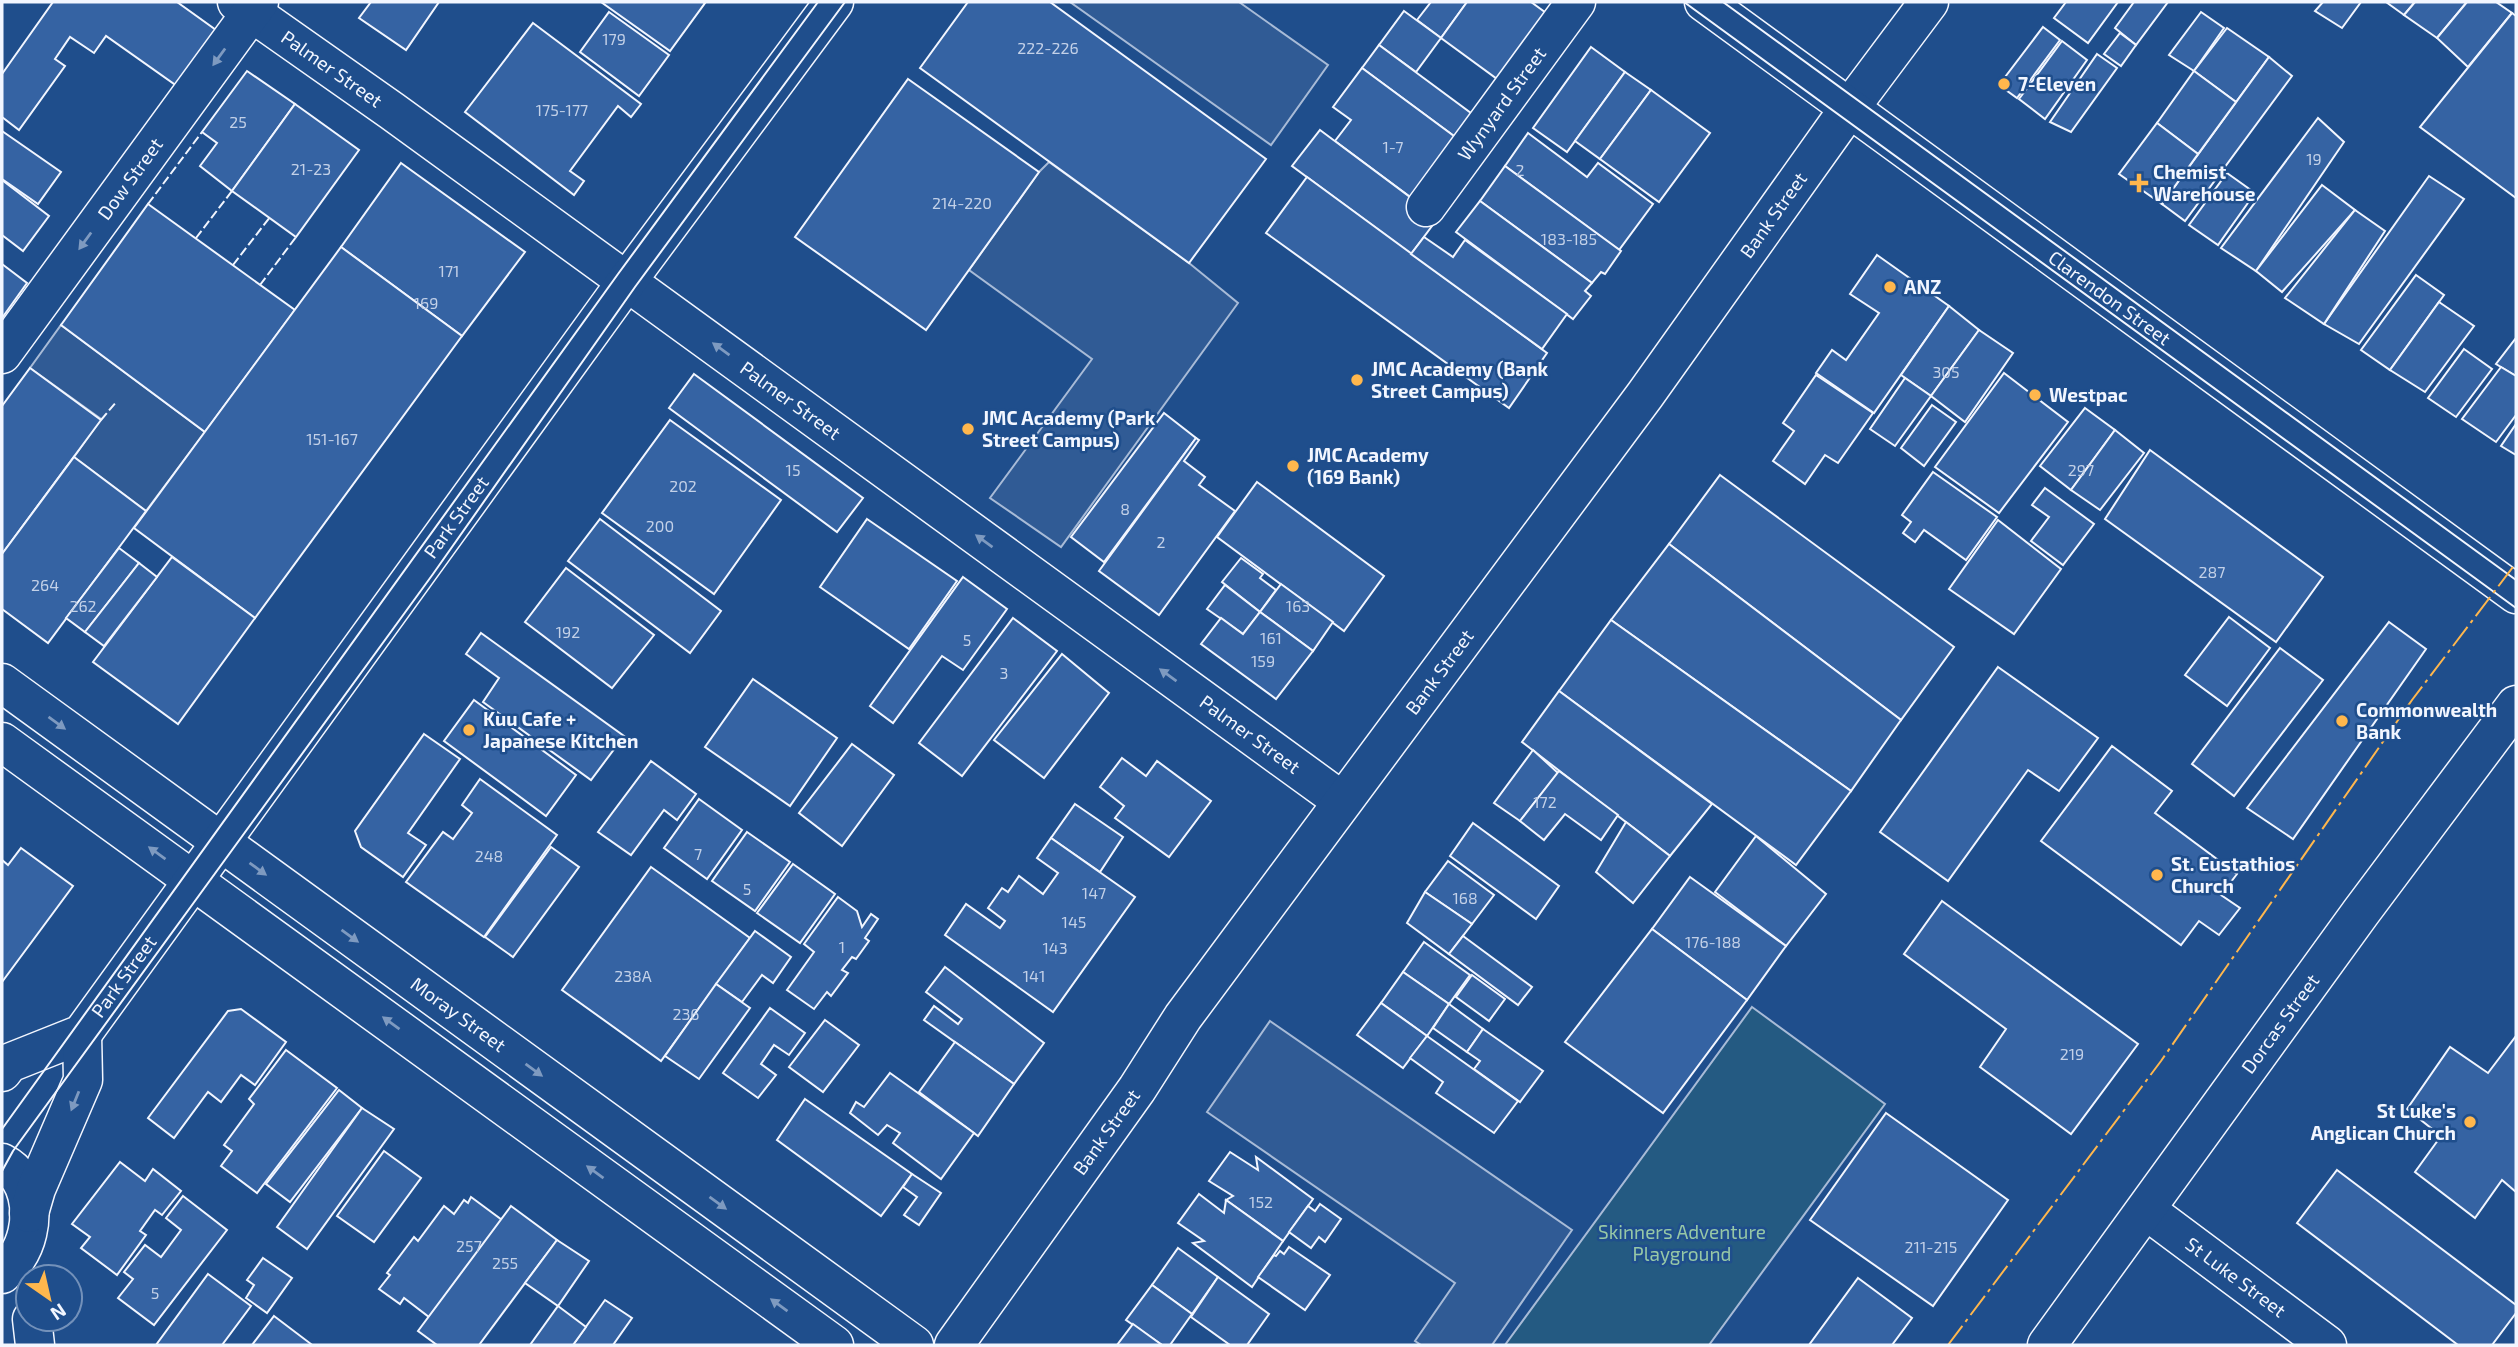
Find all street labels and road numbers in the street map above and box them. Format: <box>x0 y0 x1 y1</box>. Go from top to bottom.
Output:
street label: Palmer Street <box>277 25 387 112</box>
street label: Wynyard Street <box>1452 42 1550 165</box>
street label: Dow Street <box>92 133 167 224</box>
street label: Bank Street <box>1735 167 1811 262</box>
street label: Clarendon Street <box>2044 245 2175 349</box>
street label: Palmer Street <box>736 356 845 444</box>
street label: Park Street <box>418 471 493 562</box>
street label: Bank Street <box>1400 625 1478 719</box>
street label: Palmer Street <box>1196 690 1305 778</box>
street label: Park Street <box>86 931 161 1022</box>
street label: Dorcas Street <box>2236 969 2323 1078</box>
street label: Moray Street <box>407 972 511 1056</box>
street label: Bank Street <box>1068 1084 1144 1179</box>
street label: St Luke Street <box>2181 1232 2291 1321</box>

